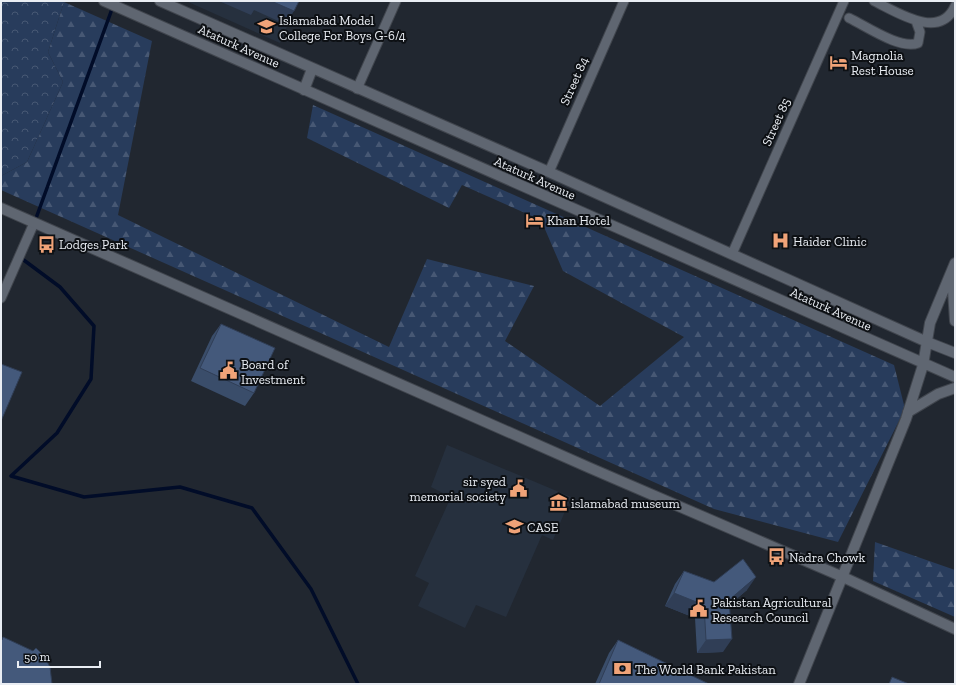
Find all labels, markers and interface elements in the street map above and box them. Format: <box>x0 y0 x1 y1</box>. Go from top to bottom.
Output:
place label: Islamabad Model College For Boys G-6/4 <box>279 13 406 43</box>
school or university icon: Islamabad Model College For Boys G-6/4 <box>256 17 276 37</box>
street label: Ataturk Avenue <box>196 21 282 71</box>
place label: Magnolia Rest House <box>851 48 914 78</box>
hotel icon: Magnolia Rest House <box>828 52 848 72</box>
street label: Street 84 <box>557 55 591 107</box>
street label: Street 85 <box>759 95 793 148</box>
street label: Ataturk Avenue <box>492 153 578 203</box>
hotel icon: Khan Hotel <box>524 210 544 230</box>
place label: Khan Hotel <box>547 213 610 228</box>
hospital icon: Haider Clinic <box>770 231 790 251</box>
bus stop icon: Lodges Park <box>36 234 56 254</box>
place label: Haider Clinic <box>793 234 867 249</box>
place label: Lodges Park <box>59 237 128 252</box>
street label: Ataturk Avenue <box>788 284 874 334</box>
place label: Board of Investment <box>241 357 305 387</box>
public building icon: Board of Investment <box>218 361 238 381</box>
place label: sir syed memorial society <box>409 474 506 504</box>
public building icon: sir syed memorial society <box>509 478 529 498</box>
museum icon: islamabad museum <box>548 493 568 513</box>
place label: islamabad museum <box>571 496 680 511</box>
school or university icon: CASE <box>504 517 524 537</box>
place label: CASE <box>527 520 559 535</box>
bus stop icon: Nadra Chowk <box>766 547 786 567</box>
place label: Nadra Chowk <box>789 550 865 565</box>
place label: Pakistan Agricultural Research Council <box>712 595 832 625</box>
public building icon: Pakistan Agricultural Research Council <box>689 599 709 619</box>
scale bar <box>18 643 100 669</box>
text: 50 m <box>24 650 51 664</box>
bank icon: The World Bank Pakistan <box>612 659 632 679</box>
place label: The World Bank Pakistan <box>635 662 776 677</box>

